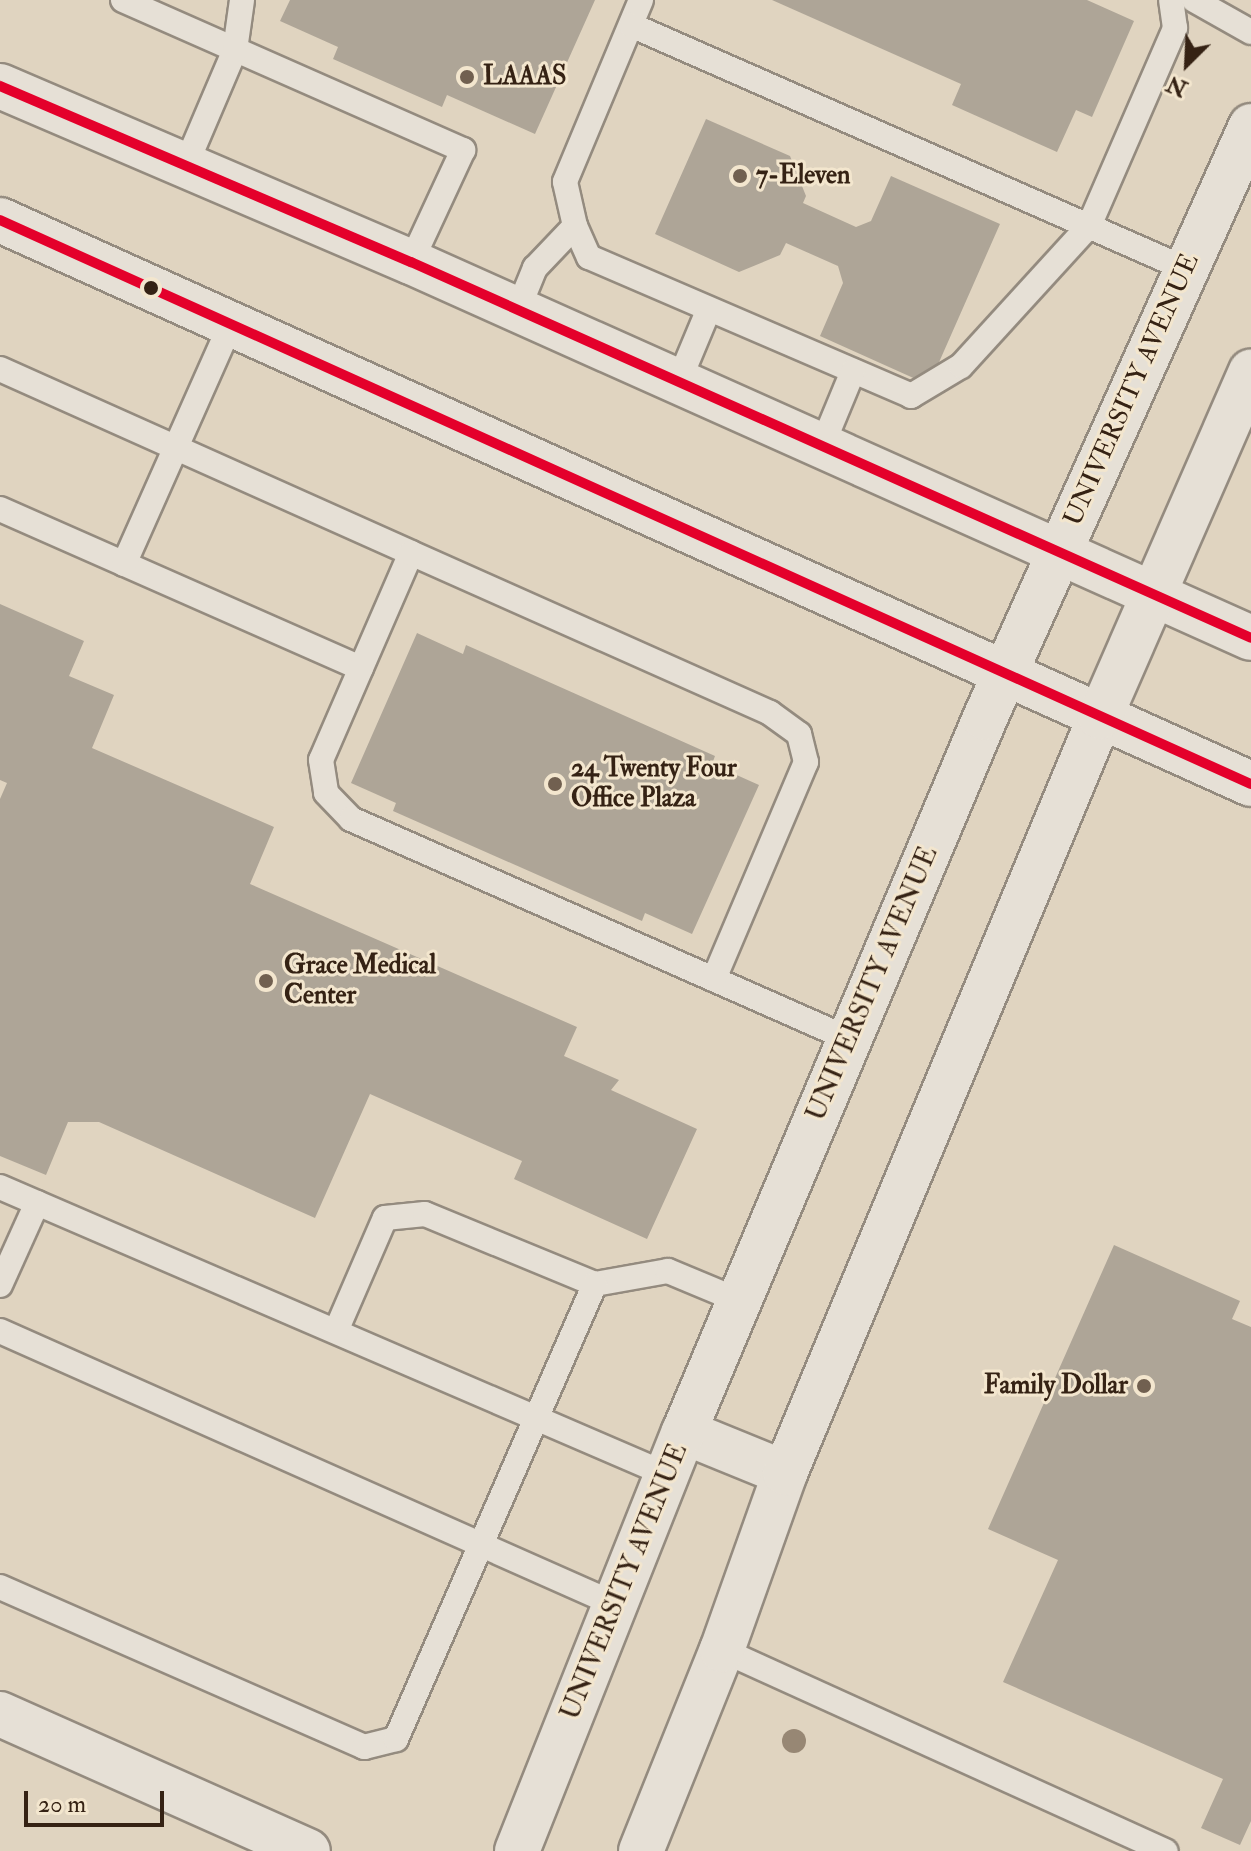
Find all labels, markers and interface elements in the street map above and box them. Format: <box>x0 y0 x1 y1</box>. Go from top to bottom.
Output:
north arrow <box>1147 24 1227 104</box>
place label: LAAAS <box>483 61 566 93</box>
marker: LAAAS <box>458 68 476 86</box>
text: N <box>1163 69 1192 103</box>
place label: 7-Eleven <box>756 160 850 192</box>
marker: 7-Eleven <box>731 167 749 185</box>
street label: UNIVERSITY AVENUE <box>1058 249 1206 531</box>
unlabelled marker <box>143 280 159 296</box>
place label: 24 Twenty Four Office Plaza <box>571 753 737 814</box>
marker: 24 Twenty Four Office Plaza <box>546 775 564 793</box>
street label: UNIVERSITY AVENUE <box>801 842 945 1126</box>
place label: Grace Medical Center <box>284 950 436 1012</box>
marker: Grace Medical Center <box>255 970 277 992</box>
place label: Family Dollar <box>984 1370 1128 1402</box>
marker: Family Dollar <box>1135 1377 1153 1395</box>
street label: UNIVERSITY AVENUE <box>555 1439 695 1725</box>
scale bar <box>28 1775 168 1825</box>
text: 20 m <box>38 1789 86 1820</box>

